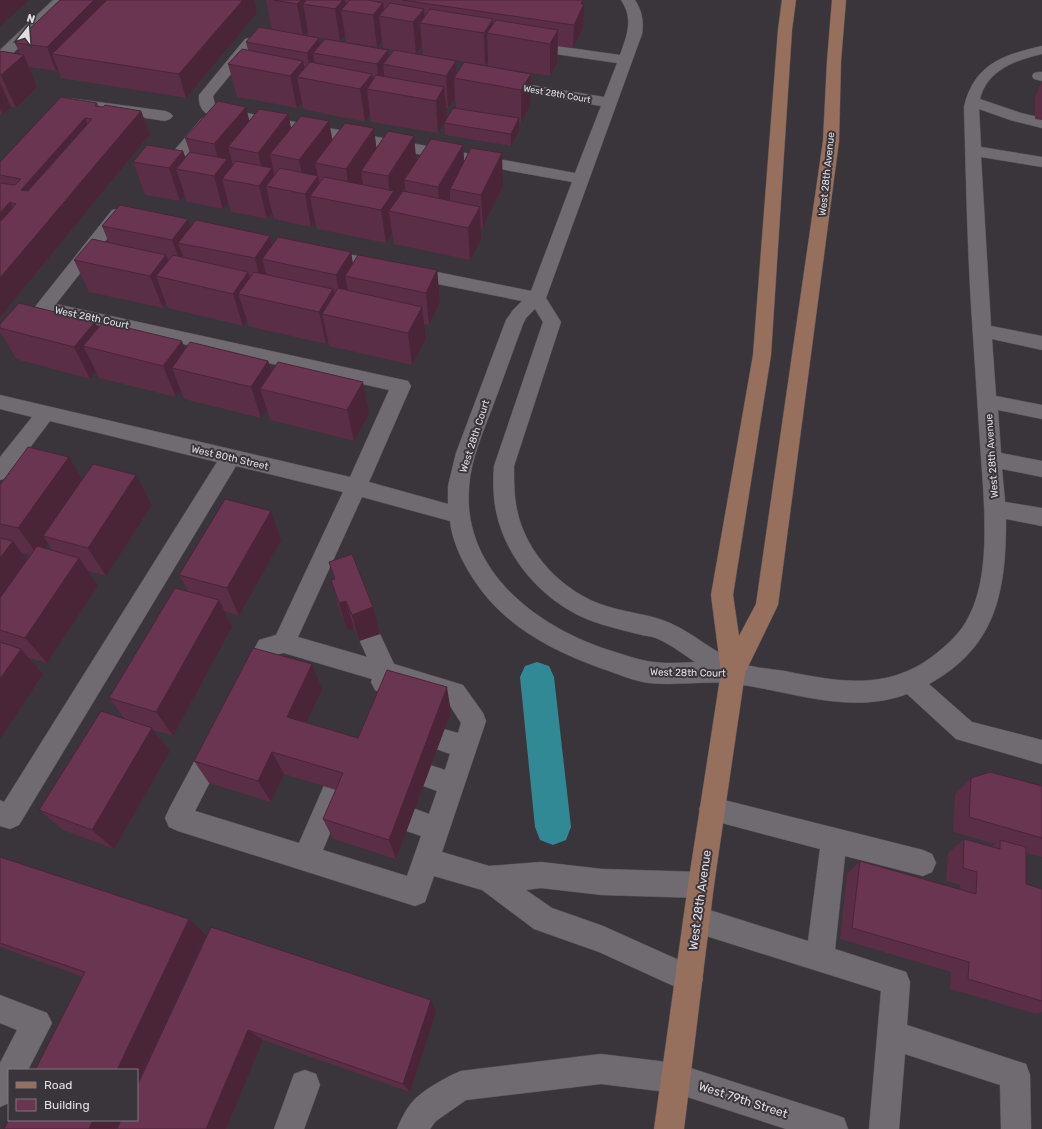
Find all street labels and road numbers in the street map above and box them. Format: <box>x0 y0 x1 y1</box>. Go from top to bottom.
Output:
street label: West 28th Court <box>523 83 592 105</box>
street label: West 28th Avenue <box>817 131 837 217</box>
street label: West 28th Court <box>54 304 130 332</box>
street label: West 28th Court <box>458 398 492 474</box>
street label: West 28th Avenue <box>983 413 1001 498</box>
street label: West 80th Street <box>190 443 270 473</box>
street label: West 28th Court <box>650 666 726 680</box>
street label: West 28th Avenue <box>686 849 714 951</box>
street label: West 79th Street <box>697 1079 790 1121</box>

